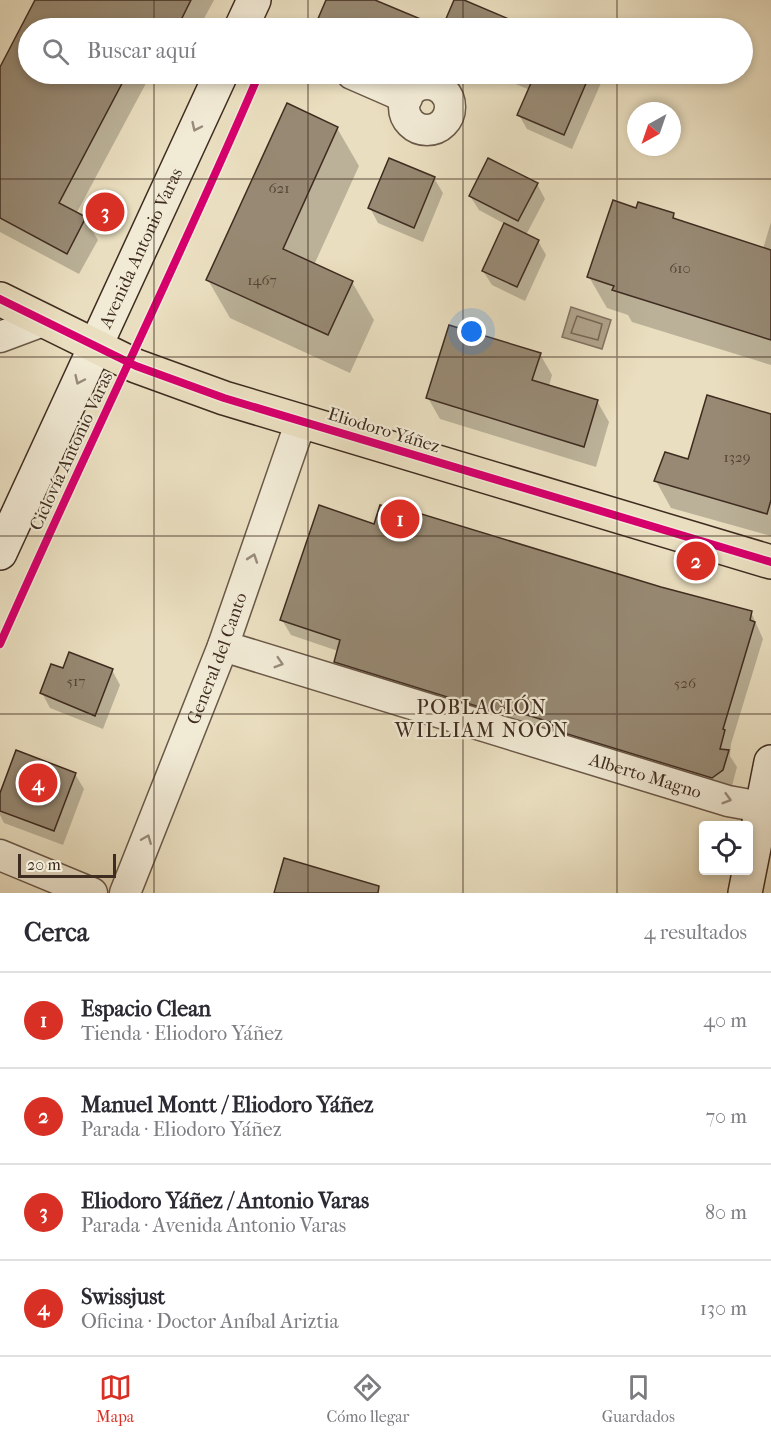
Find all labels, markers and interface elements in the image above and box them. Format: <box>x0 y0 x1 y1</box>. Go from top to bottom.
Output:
search box <box>18 18 753 84</box>
icon: search <box>39 35 72 68</box>
text: Buscar aquí <box>87 38 196 64</box>
north arrow <box>627 102 681 156</box>
one-way arrow <box>191 120 203 131</box>
street label: Avenida Antonio Varas <box>95 164 187 332</box>
house number: 621 <box>268 179 290 197</box>
pin: 3 <box>86 190 124 234</box>
house number: 610 <box>669 259 691 277</box>
house number: 1467 <box>247 271 277 289</box>
your location <box>457 317 486 346</box>
street label: Ciclovía Antonio Varas <box>25 368 118 534</box>
one-way arrow <box>74 373 86 384</box>
street label: Eliodoro Yáñez <box>325 403 442 457</box>
house number: 1329 <box>723 448 751 466</box>
pin: 1 <box>380 496 420 542</box>
pin: 2 <box>676 538 716 584</box>
one-way arrow <box>246 553 258 564</box>
street label: General del Canto <box>183 590 252 728</box>
one-way arrow <box>273 656 284 668</box>
house number: 517 <box>66 672 86 690</box>
house number: 526 <box>674 674 697 692</box>
district label: POBLACIÓN WILLIAM NOON <box>394 694 569 742</box>
street label: Alberto Magno <box>586 749 704 803</box>
pin: 4 <box>18 760 57 806</box>
one-way arrow <box>721 792 732 804</box>
map controls <box>699 821 753 875</box>
button: locate <box>699 821 753 875</box>
one-way arrow <box>140 834 152 845</box>
scale bar <box>18 851 116 878</box>
text: 20 m <box>27 855 61 874</box>
text: Cerca <box>24 917 89 948</box>
text: 4 resultados <box>644 921 747 944</box>
text: Espacio Clean <box>81 996 211 1022</box>
text: 1 <box>40 1009 47 1032</box>
text: 40 m <box>703 1009 747 1032</box>
text: Tienda · Eliodoro Yáñez <box>81 1022 283 1045</box>
text: Manuel Montt / Eliodoro Yáñez <box>81 1092 374 1118</box>
text: 2 <box>38 1105 49 1128</box>
text: 70 m <box>705 1105 747 1128</box>
text: Parada · Eliodoro Yáñez <box>81 1118 282 1141</box>
text: Eliodoro Yáñez / Antonio Varas <box>81 1188 369 1214</box>
text: 3 <box>39 1201 48 1224</box>
text: 80 m <box>705 1201 747 1224</box>
text: Parada · Avenida Antonio Varas <box>81 1214 346 1237</box>
text: Swissjust <box>81 1284 165 1310</box>
text: 4 <box>38 1297 49 1320</box>
text: 130 m <box>700 1297 747 1320</box>
text: Oficina · Doctor Aníbal Ariztia <box>81 1310 339 1333</box>
tab: Mapa <box>96 1371 134 1426</box>
tab: Cómo llegar <box>326 1371 409 1426</box>
tab: Guardados <box>602 1371 675 1426</box>

